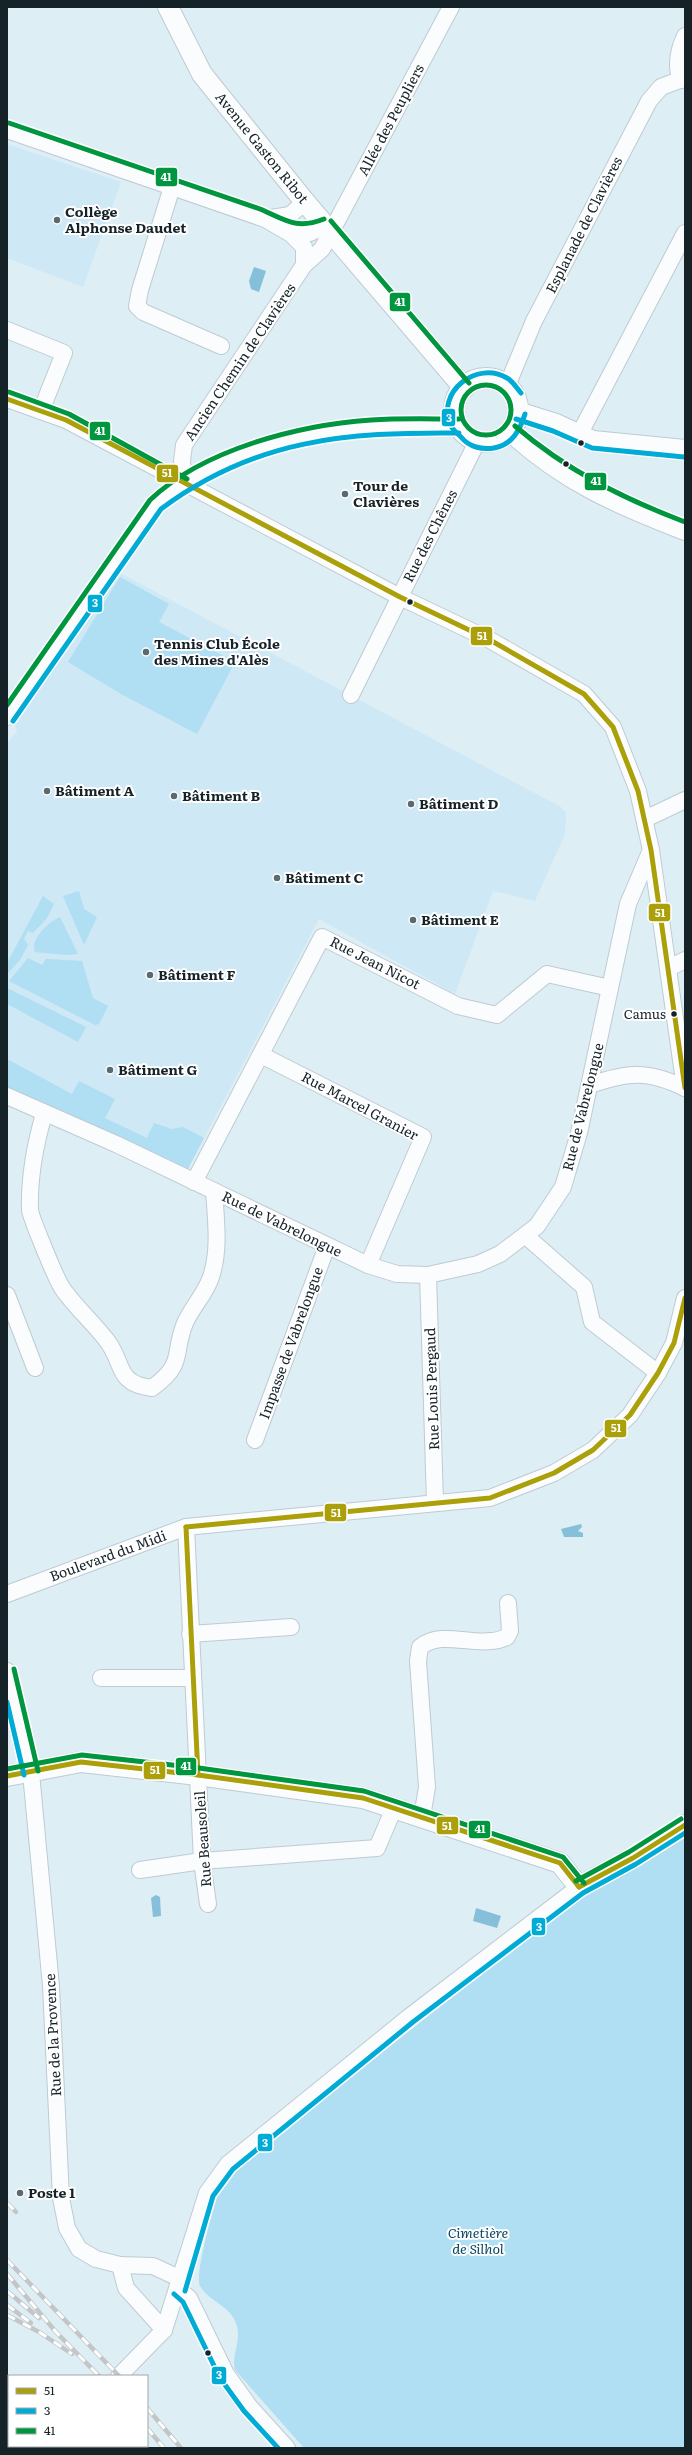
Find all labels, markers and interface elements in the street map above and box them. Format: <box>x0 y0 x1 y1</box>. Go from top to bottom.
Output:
street label: Allée des Peupliers <box>352 60 428 179</box>
street label: Avenue Gaston Ribot <box>211 87 314 208</box>
street label: Esplanade de Clavières <box>540 153 626 296</box>
line badge: 41 <box>155 167 178 187</box>
text: 41 <box>160 168 172 184</box>
place label: Collège Alphonse Daudet <box>65 201 187 237</box>
marker: Collège Alphonse Daudet <box>52 215 62 225</box>
street label: Ancien Chemin de Clavières <box>179 279 299 444</box>
line badge: 41 <box>389 292 411 312</box>
text: 41 <box>394 293 406 309</box>
line badge: 3 <box>441 408 456 427</box>
text: 3 <box>446 409 452 425</box>
line badge: 41 <box>89 421 111 441</box>
text: 41 <box>94 422 106 438</box>
unlabelled marker <box>576 438 586 448</box>
unlabelled marker <box>561 459 571 469</box>
line badge: 51 <box>156 464 179 483</box>
text: 51 <box>162 464 173 480</box>
line badge: 41 <box>584 472 607 491</box>
text: 41 <box>590 472 602 488</box>
place label: Tour de Clavières <box>353 475 419 511</box>
street label: Rue des Chênes <box>397 486 461 585</box>
marker: Tour de Clavières <box>340 489 350 499</box>
line badge: 3 <box>87 594 103 613</box>
text: 3 <box>92 594 98 610</box>
unlabelled marker <box>405 597 415 607</box>
line badge: 51 <box>470 626 493 646</box>
text: 51 <box>477 627 488 643</box>
place label: Tennis Club École des Mines d'Alès <box>154 633 280 669</box>
marker: Tennis Club École des Mines d'Alès <box>141 647 151 657</box>
place label: Bâtiment A <box>55 780 135 800</box>
place label: Bâtiment B <box>182 785 261 805</box>
marker: Bâtiment A <box>42 786 52 796</box>
marker: Bâtiment B <box>169 791 179 801</box>
place label: Bâtiment D <box>419 793 499 813</box>
marker: Bâtiment D <box>406 799 416 809</box>
place label: Bâtiment C <box>285 867 364 887</box>
marker: Bâtiment C <box>272 873 282 883</box>
line badge: 51 <box>648 903 671 922</box>
text: 51 <box>655 904 666 920</box>
place label: Bâtiment E <box>421 909 499 929</box>
marker: Bâtiment E <box>408 915 418 925</box>
street label: Rue Jean Nicot <box>327 931 424 994</box>
place label: Bâtiment F <box>158 964 236 984</box>
marker: Bâtiment F <box>145 970 155 980</box>
place label: Camus <box>624 1004 666 1023</box>
marker: Camus <box>669 1009 679 1019</box>
street label: Rue de Vabrelongue <box>556 1041 608 1173</box>
place label: Bâtiment G <box>118 1059 198 1079</box>
marker: Bâtiment G <box>105 1065 115 1075</box>
street label: Rue Marcel Granier <box>298 1066 423 1145</box>
street label: Rue de Vabrelongue <box>219 1185 346 1261</box>
street label: Impasse de Vabrelongue <box>253 1264 327 1422</box>
street label: Rue Louis Pergaud <box>419 1327 443 1451</box>
line badge: 51 <box>604 1419 627 1438</box>
text: 51 <box>611 1419 622 1435</box>
line badge: 51 <box>324 1503 347 1522</box>
text: 51 <box>331 1504 342 1520</box>
street label: Boulevard du Midi <box>46 1525 169 1585</box>
line badge: 41 <box>175 1757 197 1776</box>
text: 41 <box>180 1757 192 1773</box>
line badge: 51 <box>143 1761 166 1780</box>
text: 51 <box>150 1761 161 1777</box>
street label: Rue Beausoleil <box>189 1790 215 1888</box>
line badge: 51 <box>436 1816 459 1835</box>
text: 51 <box>442 1817 453 1833</box>
line badge: 41 <box>468 1820 491 1839</box>
text: 41 <box>474 1820 486 1836</box>
line badge: 3 <box>531 1917 546 1936</box>
text: 3 <box>536 1918 542 1934</box>
street label: Rue de la Provence <box>39 1973 65 2097</box>
line badge: 3 <box>257 2133 273 2152</box>
text: 3 <box>262 2134 268 2150</box>
place label: Poste 1 <box>28 2182 75 2202</box>
marker: Poste 1 <box>15 2188 25 2198</box>
park label: Cimetière de Silhol <box>448 2222 509 2258</box>
unlabelled marker <box>203 2348 213 2358</box>
line badge: 3 <box>211 2366 227 2385</box>
text: 3 <box>216 2366 222 2382</box>
legend <box>8 2375 148 2447</box>
text: 51 <box>44 2381 55 2399</box>
text: 3 <box>44 2401 51 2419</box>
text: 41 <box>44 2421 56 2439</box>

